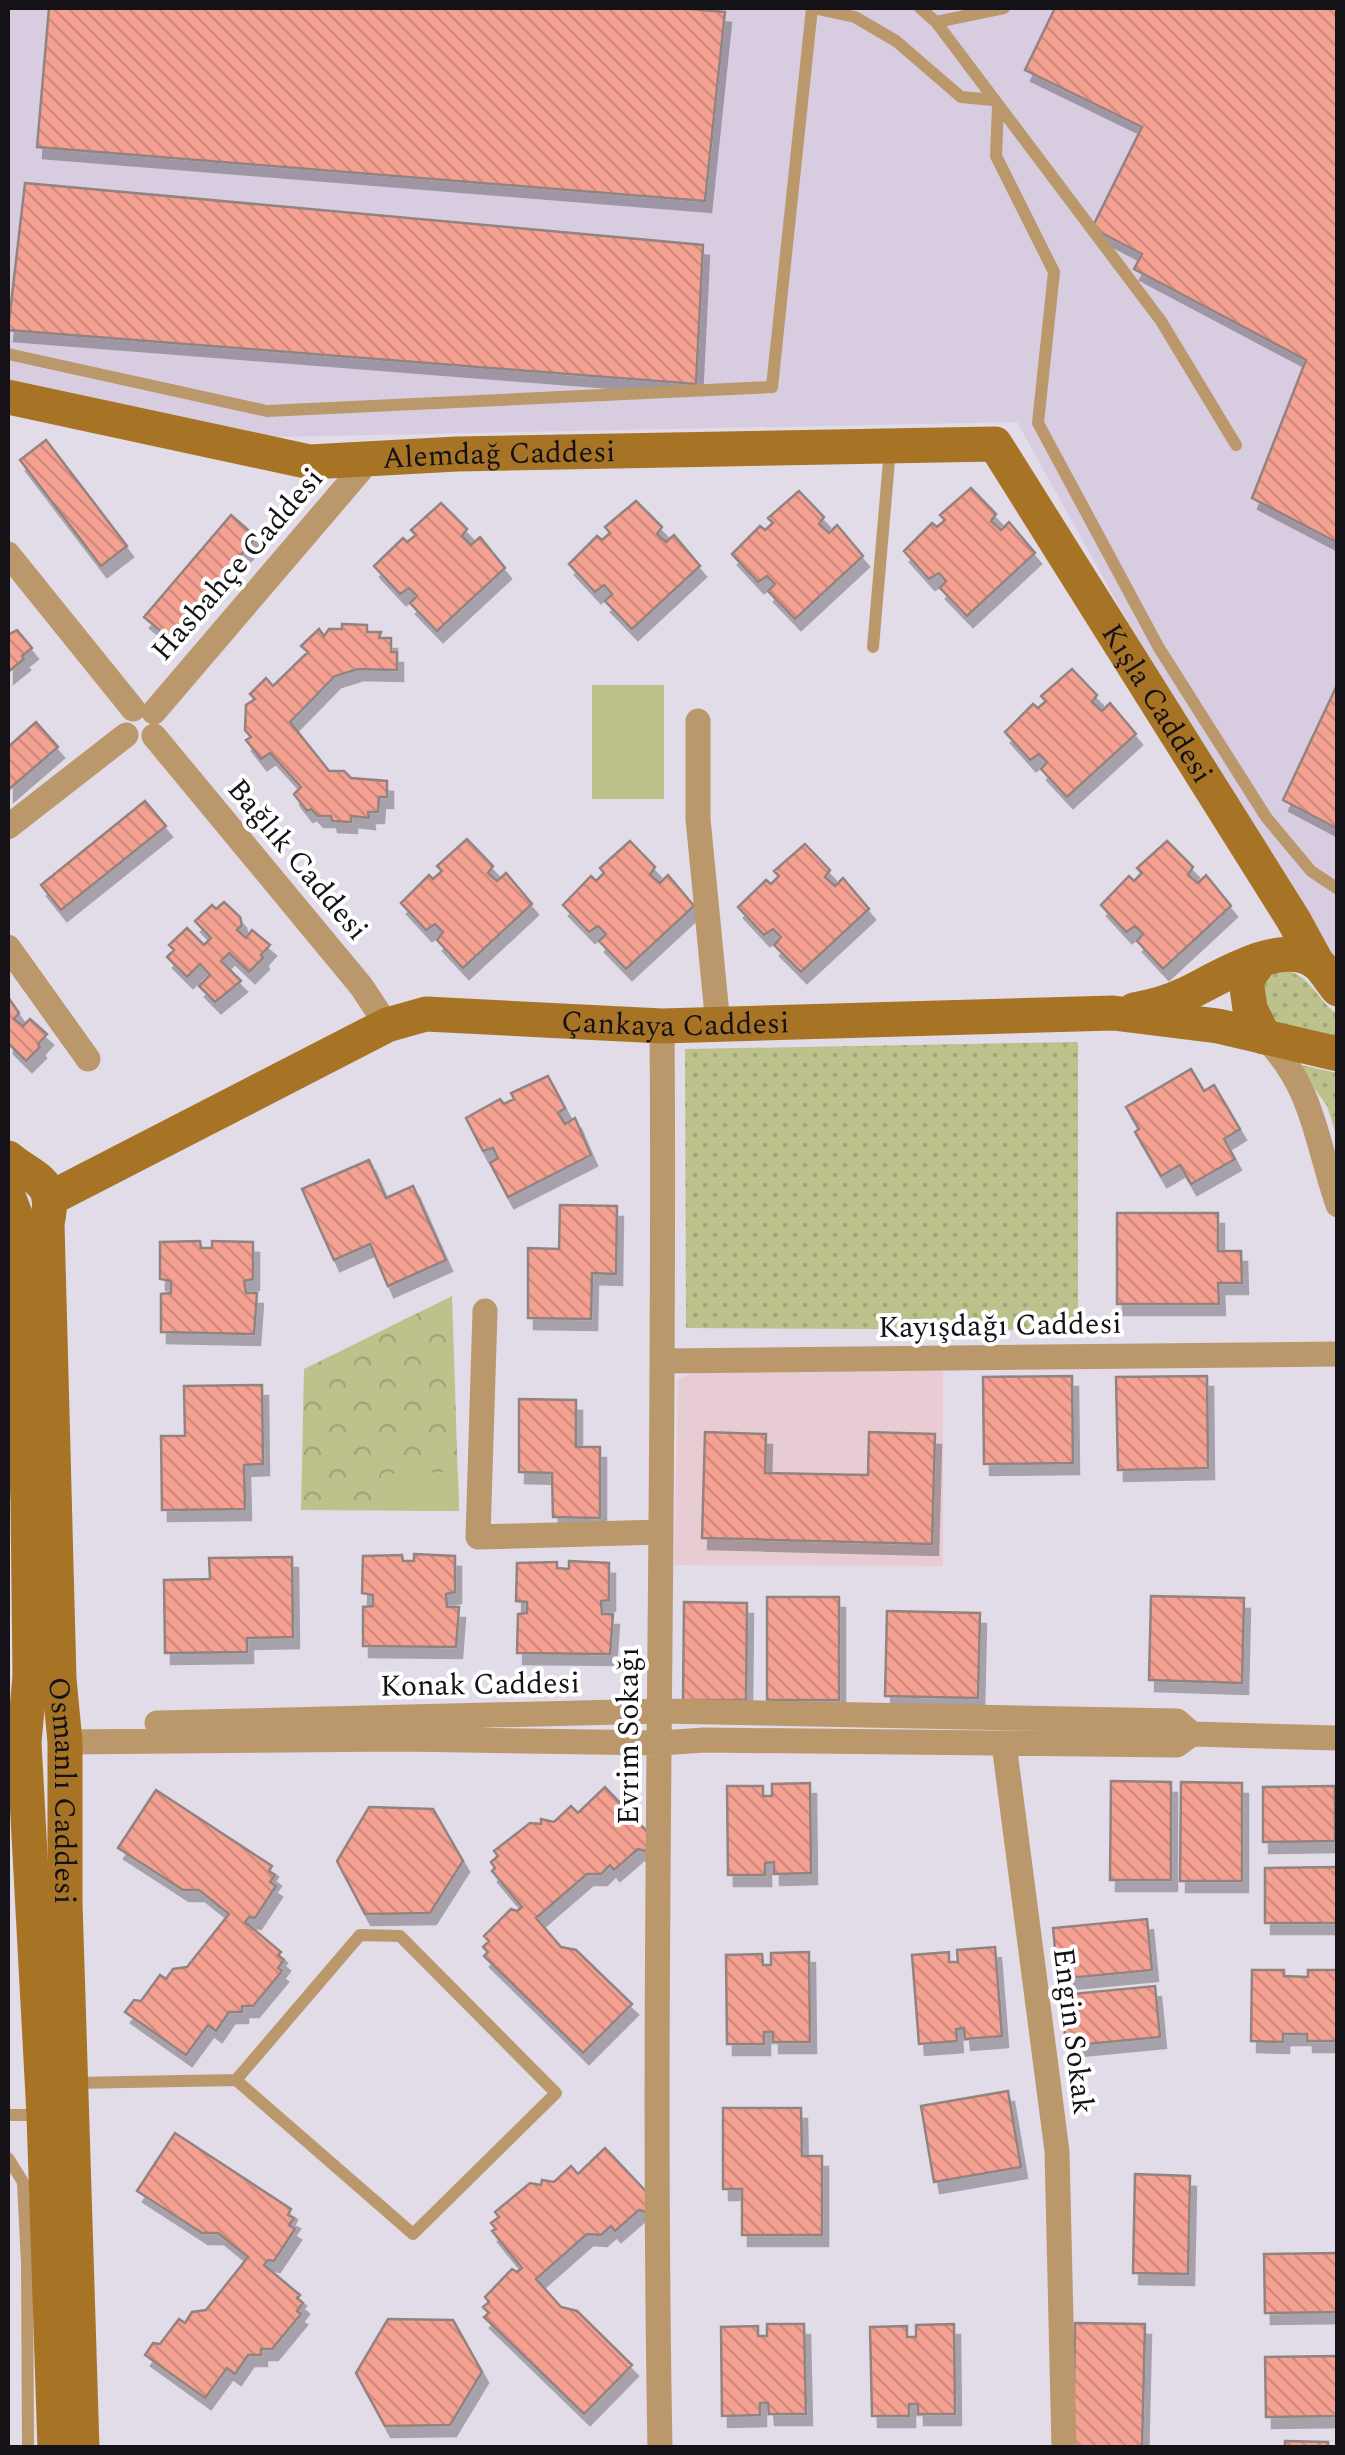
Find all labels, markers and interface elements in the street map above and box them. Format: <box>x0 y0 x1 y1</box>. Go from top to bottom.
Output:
street label: Alemdağ Caddesi <box>381 429 616 482</box>
street label: Hasbahçe Caddesi <box>140 458 335 672</box>
street label: Kışla Caddesi <box>1089 614 1224 793</box>
street label: Bağlık Caddesi <box>215 768 379 951</box>
street label: Çankaya Caddesi <box>560 999 790 1050</box>
street label: Kayışdağı Caddesi <box>878 1301 1122 1351</box>
street label: Evrim Sokağı <box>606 1647 652 1825</box>
street label: Konak Caddesi <box>380 1660 580 1710</box>
street label: Osmanlı Caddesi <box>35 1675 87 1904</box>
street label: Engin Sokak <box>1040 1945 1106 2117</box>

